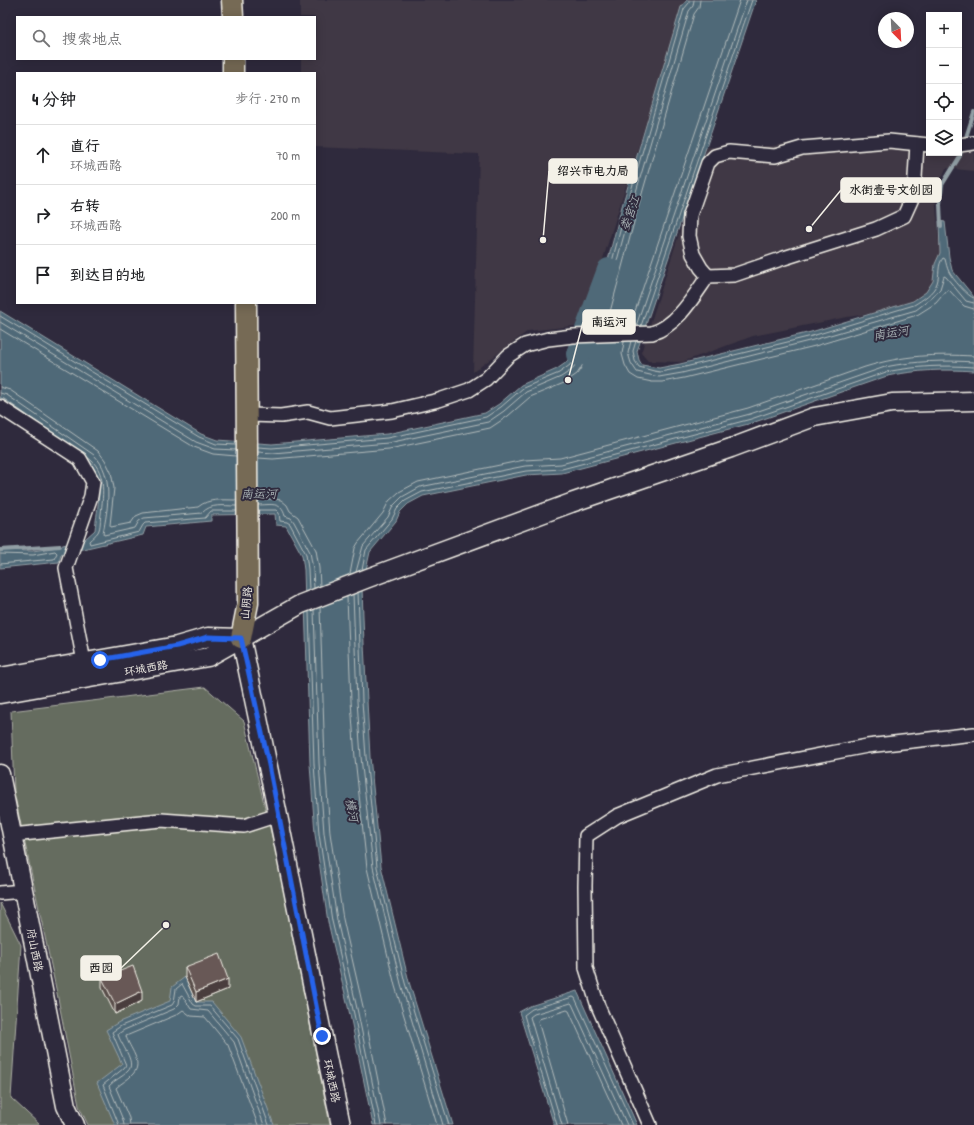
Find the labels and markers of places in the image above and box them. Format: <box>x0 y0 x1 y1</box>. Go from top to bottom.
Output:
callout: 绍兴市电力局 <box>549 159 637 183</box>
callout: 水街壹号文创园 <box>841 178 941 202</box>
callout: 南运河 <box>583 310 635 334</box>
callout: 西园 <box>81 956 121 980</box>

